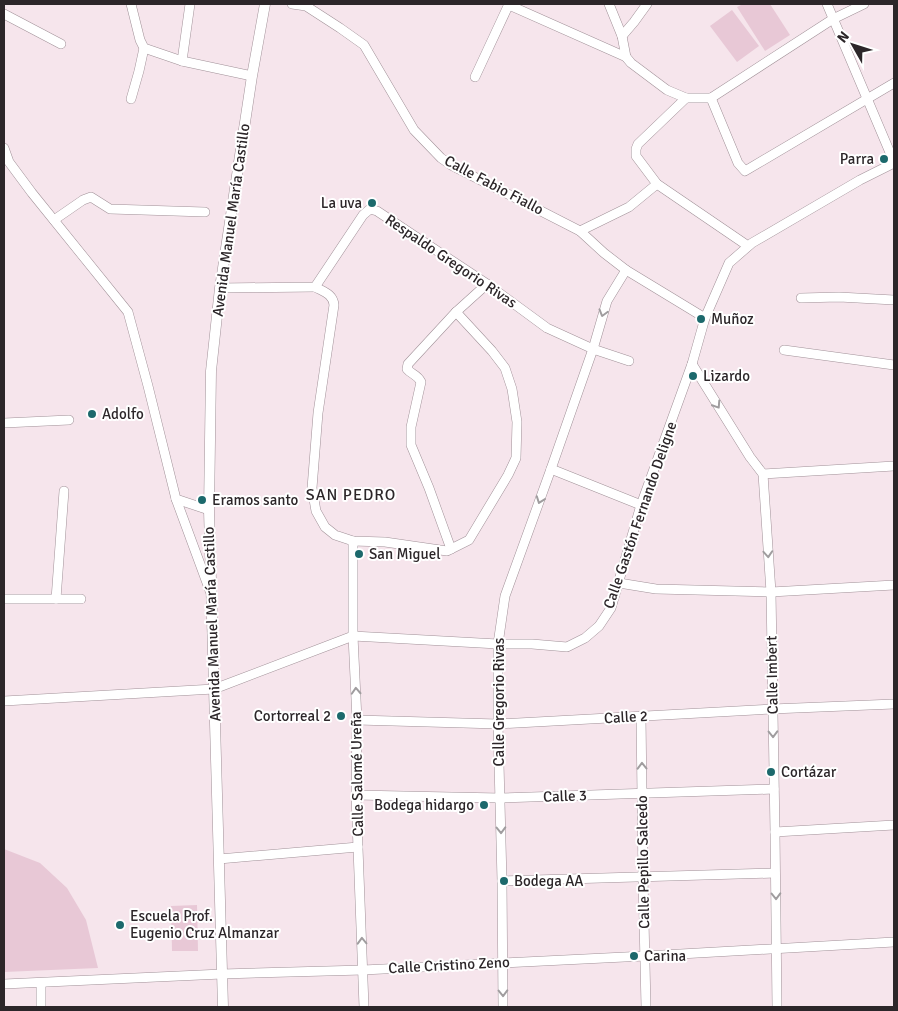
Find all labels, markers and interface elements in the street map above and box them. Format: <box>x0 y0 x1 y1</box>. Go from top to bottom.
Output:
north arrow <box>828 20 878 70</box>
text: N <box>834 28 853 46</box>
street label: Avenida Manuel María Castillo <box>209 122 253 318</box>
place label: Parra <box>840 150 874 168</box>
street label: Calle Fabio Fiallo <box>441 151 547 219</box>
marker: Parra <box>878 153 890 165</box>
place label: La uva <box>321 194 362 212</box>
marker: La uva <box>366 197 378 209</box>
street label: Respaldo Gregorio Rivas <box>382 210 521 312</box>
one-way arrow <box>599 308 609 316</box>
place label: Muñoz <box>711 310 754 328</box>
marker: Muñoz <box>695 313 707 325</box>
place label: Lizardo <box>703 367 750 385</box>
marker: Lizardo <box>687 370 699 382</box>
one-way arrow <box>711 400 721 409</box>
place label: Adolfo <box>102 405 144 423</box>
marker: Adolfo <box>86 408 98 420</box>
street label: Calle Gastón Fernando Deligne <box>599 419 681 611</box>
district label: SAN PEDRO <box>306 485 396 505</box>
place label: Eramos santo <box>212 491 299 509</box>
marker: Eramos santo <box>196 494 208 506</box>
one-way arrow <box>536 495 546 504</box>
street label: Avenida Manuel María Castillo <box>200 526 224 722</box>
place label: San Miguel <box>369 545 441 563</box>
marker: San Miguel <box>353 548 365 560</box>
one-way arrow <box>763 550 774 558</box>
street label: Calle Imbert <box>762 635 782 715</box>
street label: Calle Gregorio Rivas <box>490 637 508 766</box>
one-way arrow <box>350 687 361 695</box>
place label: Cortorreal 2 <box>254 707 331 725</box>
street label: Calle 2 <box>604 707 648 727</box>
marker: Cortorreal 2 <box>335 710 347 722</box>
street label: Calle Salomé Ureña <box>347 711 367 837</box>
one-way arrow <box>768 730 778 738</box>
one-way arrow <box>637 762 647 770</box>
place label: Cortázar <box>781 763 837 781</box>
marker: Cortázar <box>765 766 777 778</box>
street label: Calle 3 <box>543 786 587 806</box>
street label: Calle Pepillo Salcedo <box>633 795 653 929</box>
place label: Bodega hidargo <box>374 796 474 814</box>
marker: Bodega hidargo <box>478 799 490 811</box>
one-way arrow <box>495 827 506 835</box>
place label: Bodega AA <box>514 872 584 890</box>
marker: Bodega AA <box>498 875 510 887</box>
one-way arrow <box>771 892 781 900</box>
place label: Escuela Prof. Eugenio Cruz Almanzar <box>130 907 280 942</box>
marker: Escuela Prof. Eugenio Cruz Almanzar <box>114 919 126 931</box>
one-way arrow <box>356 937 367 945</box>
place label: Carina <box>644 947 686 965</box>
marker: Carina <box>628 950 640 962</box>
street label: Calle Cristino Zeno <box>388 953 510 977</box>
one-way arrow <box>498 990 508 997</box>

